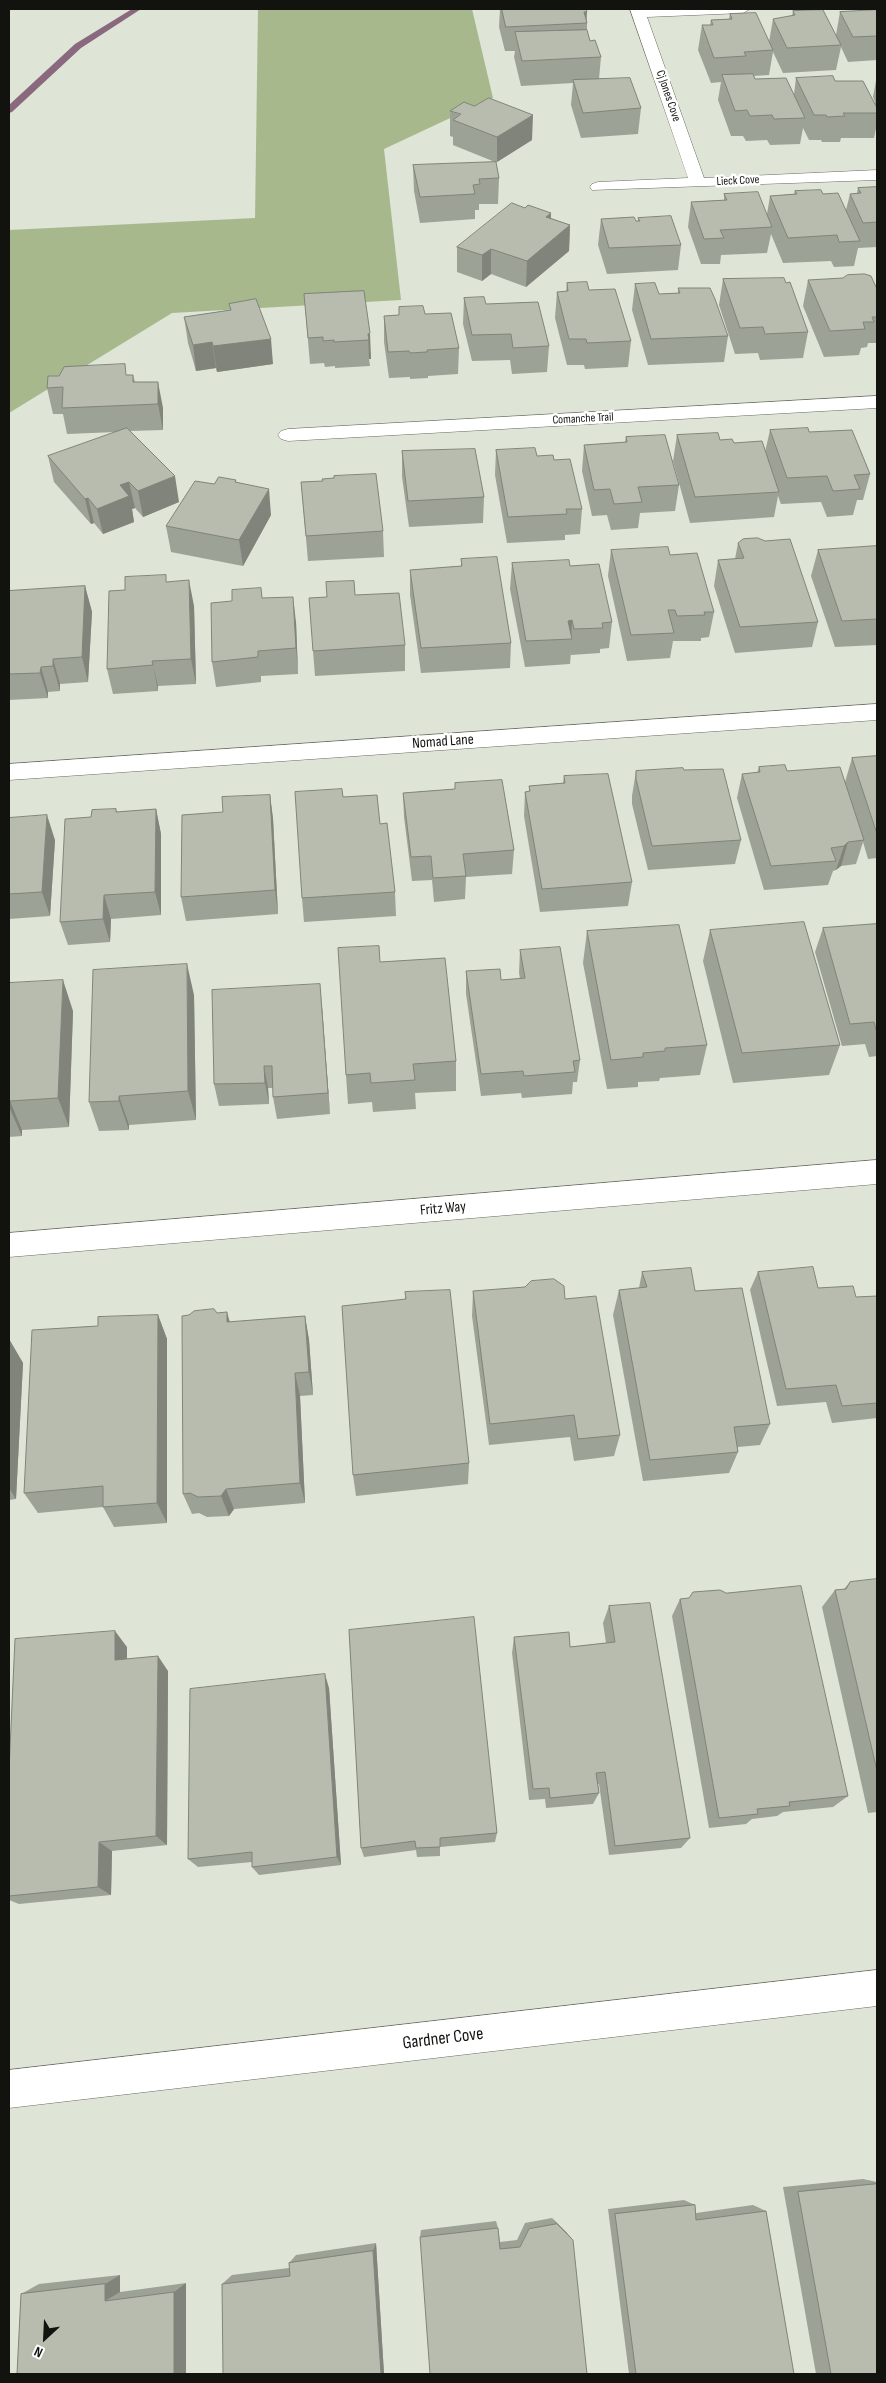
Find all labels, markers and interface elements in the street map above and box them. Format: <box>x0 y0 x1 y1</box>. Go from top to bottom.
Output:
street label: Cj Jones Cove <box>652 68 684 124</box>
street label: Lieck Cove <box>716 173 760 189</box>
street label: Comanche Trail <box>552 410 614 428</box>
street label: Nomad Lane <box>412 731 474 753</box>
street label: Fritz Way <box>419 1198 467 1220</box>
street label: Gardner Cove <box>401 2023 485 2055</box>
north arrow <box>20 2313 70 2363</box>
text: N <box>31 2343 45 2361</box>

